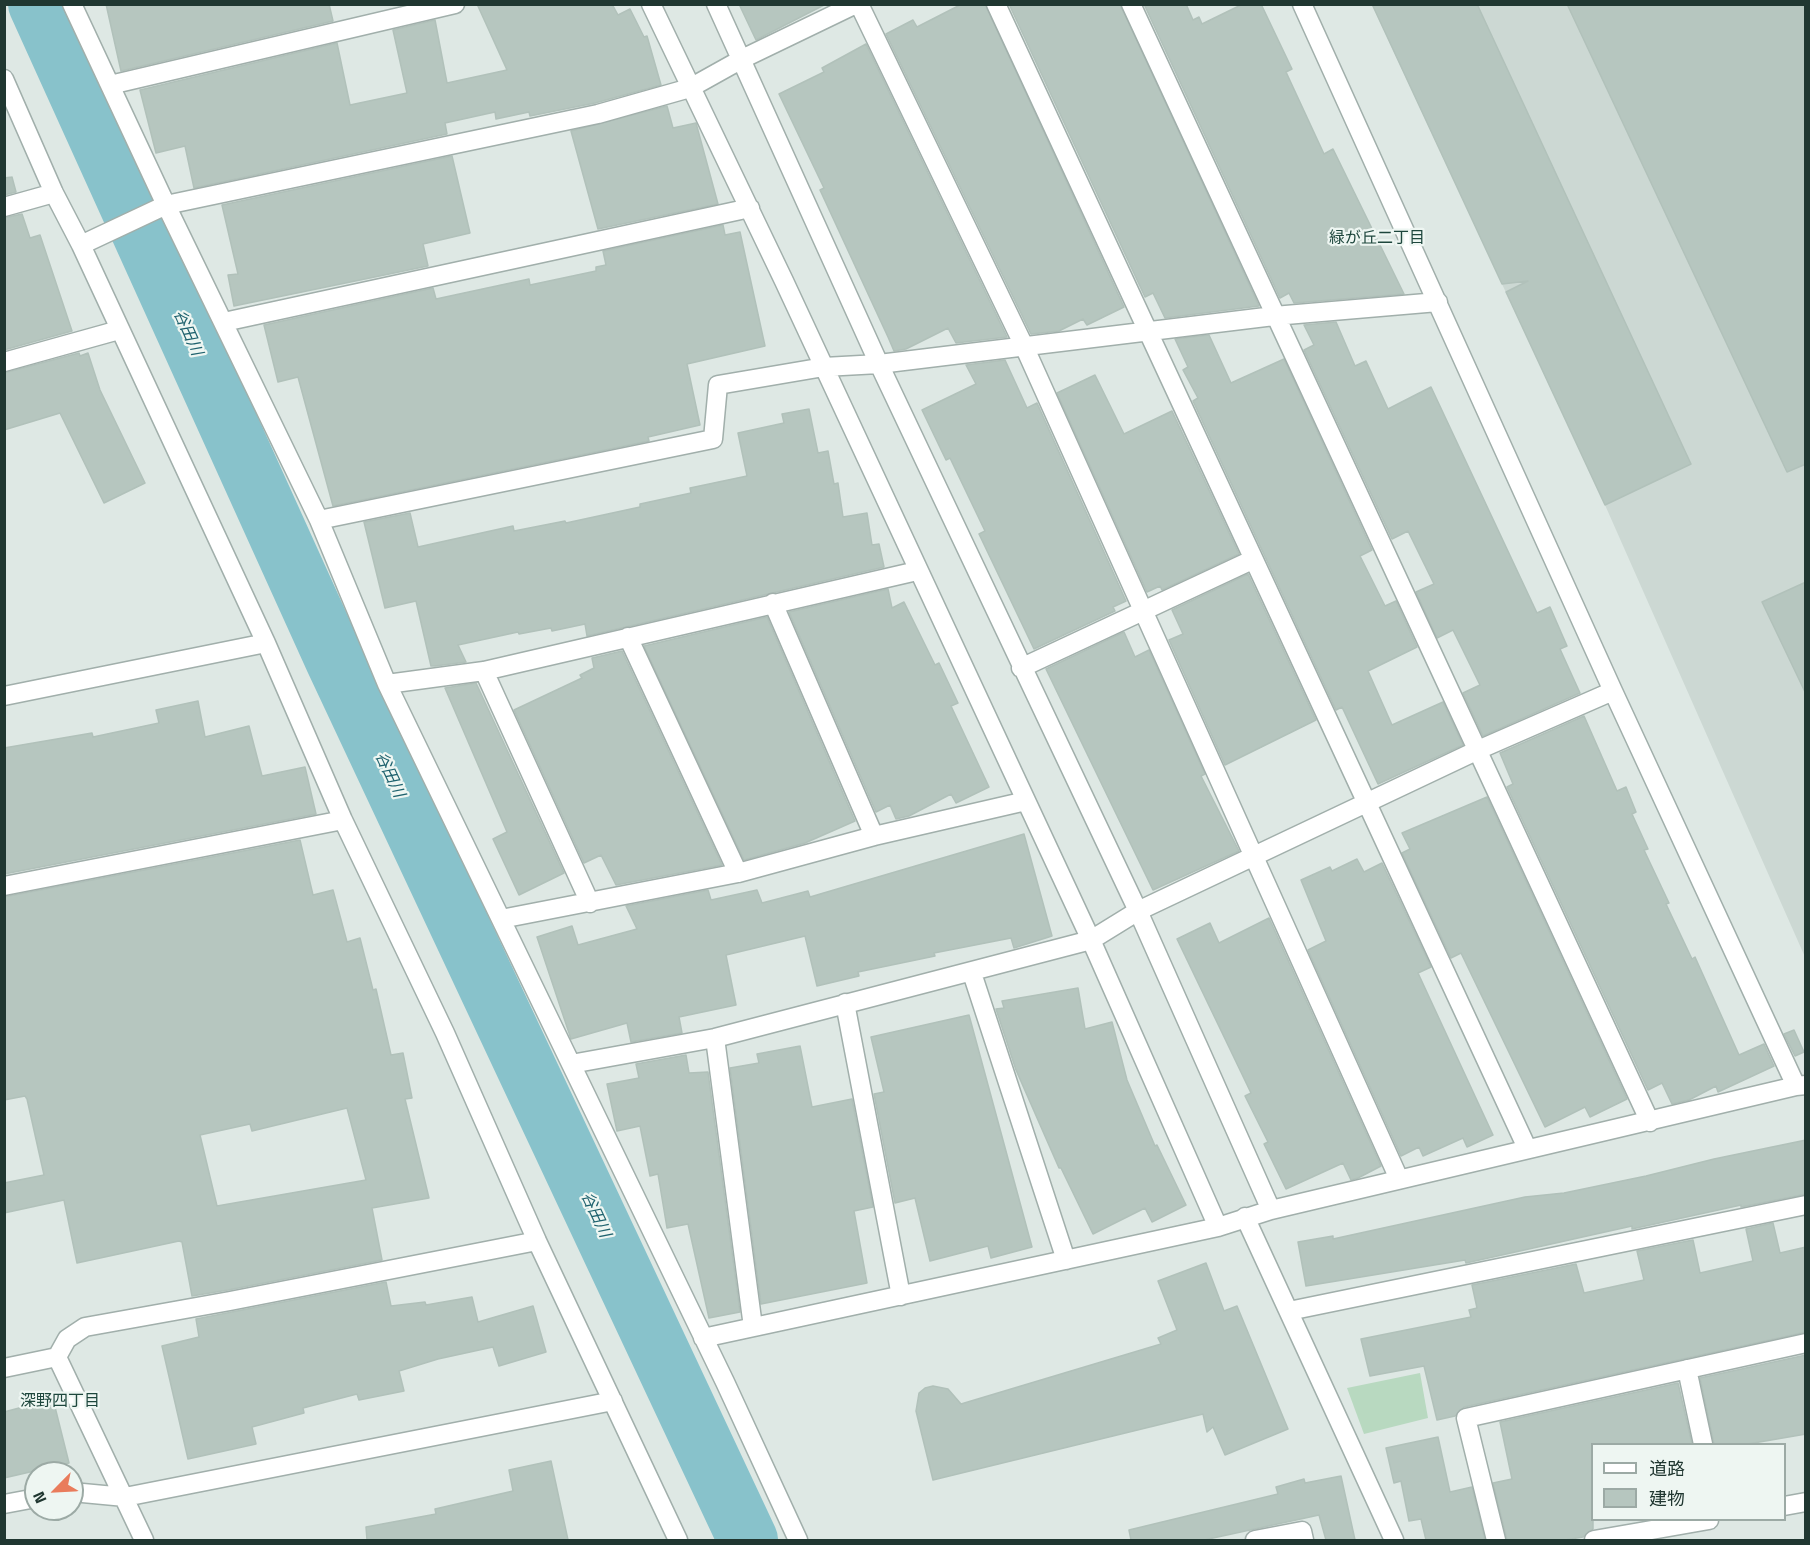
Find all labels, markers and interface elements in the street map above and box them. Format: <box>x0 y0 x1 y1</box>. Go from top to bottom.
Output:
district label: 緑が丘二丁目 <box>1329 229 1425 249</box>
water label: 谷田川 <box>168 307 206 359</box>
water label: 谷田川 <box>370 749 408 801</box>
water label: 谷田川 <box>576 1189 614 1241</box>
district label: 深野四丁目 <box>20 1392 100 1412</box>
legend <box>1591 1443 1786 1521</box>
text: 道路 <box>1649 1455 1685 1482</box>
north arrow <box>24 1461 84 1521</box>
text: 建物 <box>1649 1485 1685 1512</box>
text: N <box>26 1488 53 1507</box>

